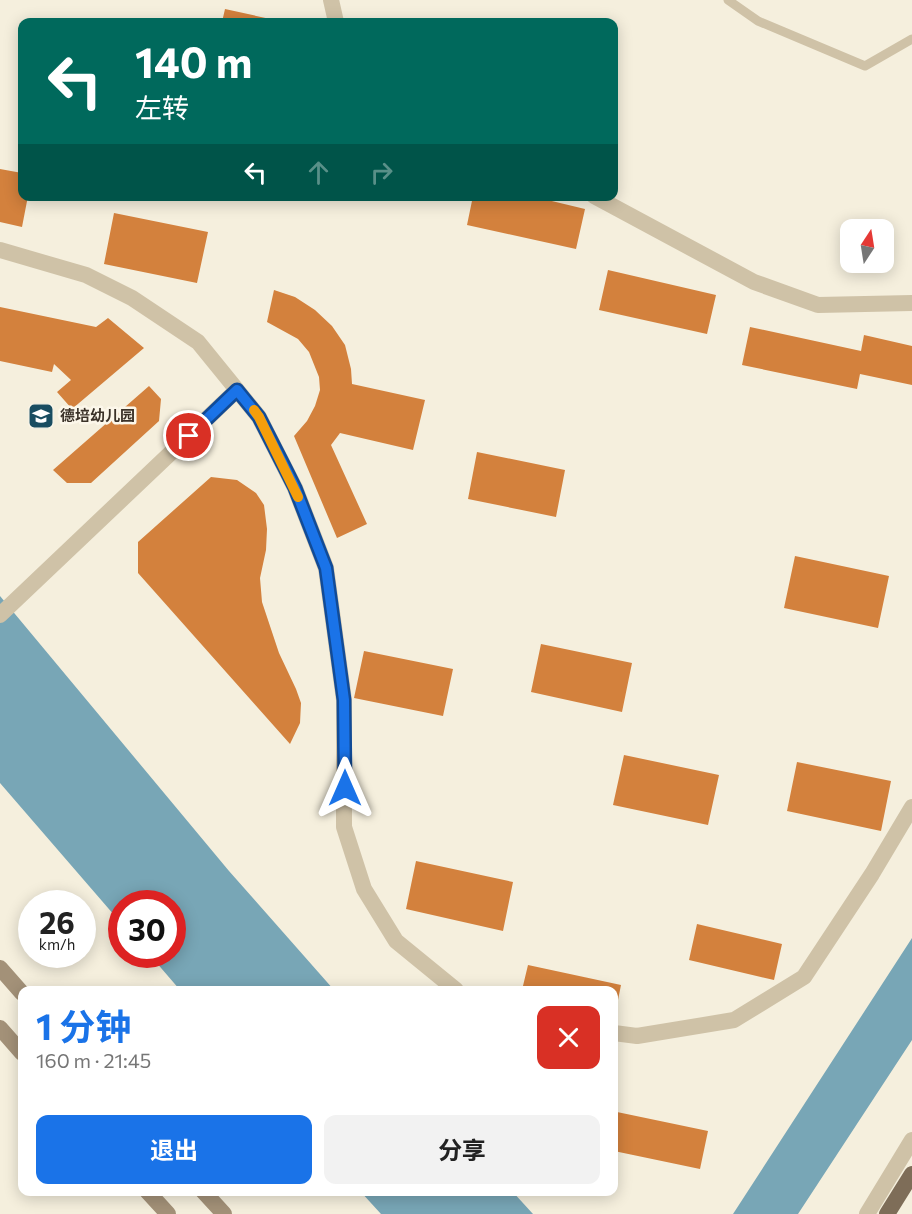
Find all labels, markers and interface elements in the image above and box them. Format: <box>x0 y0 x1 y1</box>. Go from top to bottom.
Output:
text: 140 m <box>135 35 252 87</box>
icon: left <box>36 42 114 120</box>
text: 左转 <box>135 91 189 124</box>
icon: left <box>239 156 272 189</box>
icon: ahead <box>302 156 335 189</box>
icon: right <box>365 156 398 189</box>
north arrow <box>840 219 894 273</box>
map controls <box>840 219 894 273</box>
school or university icon: 德培幼儿园 <box>26 401 56 431</box>
place label: 德培幼儿园 <box>60 406 135 424</box>
pin <box>163 410 214 461</box>
icon: arrive <box>172 419 205 452</box>
position arrow <box>313 756 377 820</box>
speed limit sign: 30 <box>108 890 186 968</box>
text: 26 <box>39 903 75 940</box>
text: km/h <box>39 935 75 953</box>
text: 1 分钟 <box>36 1003 131 1047</box>
button: close <box>537 1006 600 1069</box>
text: 160 m · 21:45 <box>36 1048 151 1072</box>
button: 退出 <box>36 1115 312 1184</box>
button: 分享 <box>324 1115 600 1184</box>

